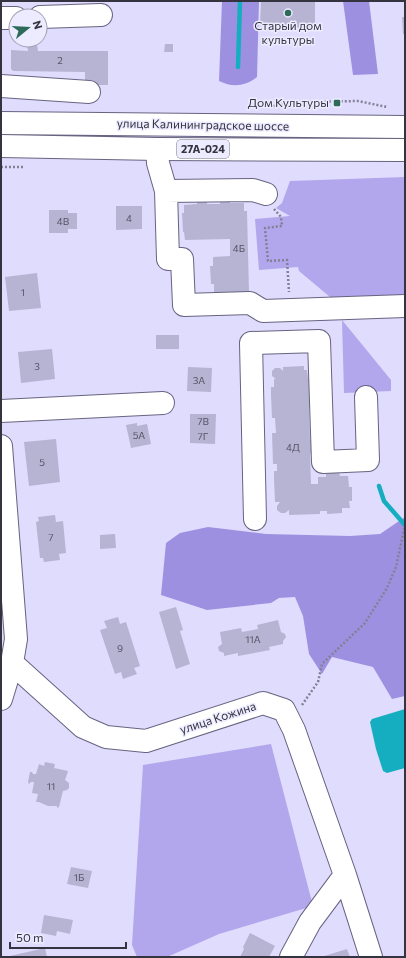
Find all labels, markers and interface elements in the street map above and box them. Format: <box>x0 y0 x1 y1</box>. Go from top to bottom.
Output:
north arrow <box>8 8 48 48</box>
marker: Старый дом культуры <box>283 8 293 18</box>
place label: Старый дом культуры <box>254 18 322 46</box>
text: N <box>31 19 45 31</box>
house number: 2 <box>57 54 63 66</box>
place label: Дом Культуры <box>248 95 329 109</box>
marker: Дом Культуры <box>332 98 342 108</box>
street label: улица Калининградское шоссе <box>117 115 289 133</box>
road number: 27А-024 <box>177 140 229 158</box>
house number: 4 <box>126 212 132 224</box>
house number: 4В <box>57 215 70 227</box>
house number: 4Б <box>233 242 245 254</box>
house number: 1 <box>21 286 25 298</box>
house number: 3 <box>34 360 40 372</box>
house number: 3А <box>193 374 205 386</box>
house number: 7В <box>197 415 209 427</box>
house number: 5А <box>133 429 145 441</box>
house number: 7Г <box>198 430 209 442</box>
house number: 4Д <box>286 441 300 453</box>
house number: 5 <box>39 456 45 468</box>
house number: 7 <box>48 531 54 543</box>
house number: 11А <box>245 633 261 645</box>
house number: 9 <box>117 642 123 654</box>
street label: улица Кожина <box>178 698 257 736</box>
house number: 11 <box>47 780 55 792</box>
house number: 1Б <box>74 871 84 883</box>
scale bar <box>10 924 126 950</box>
text: 50 m <box>16 930 44 944</box>

